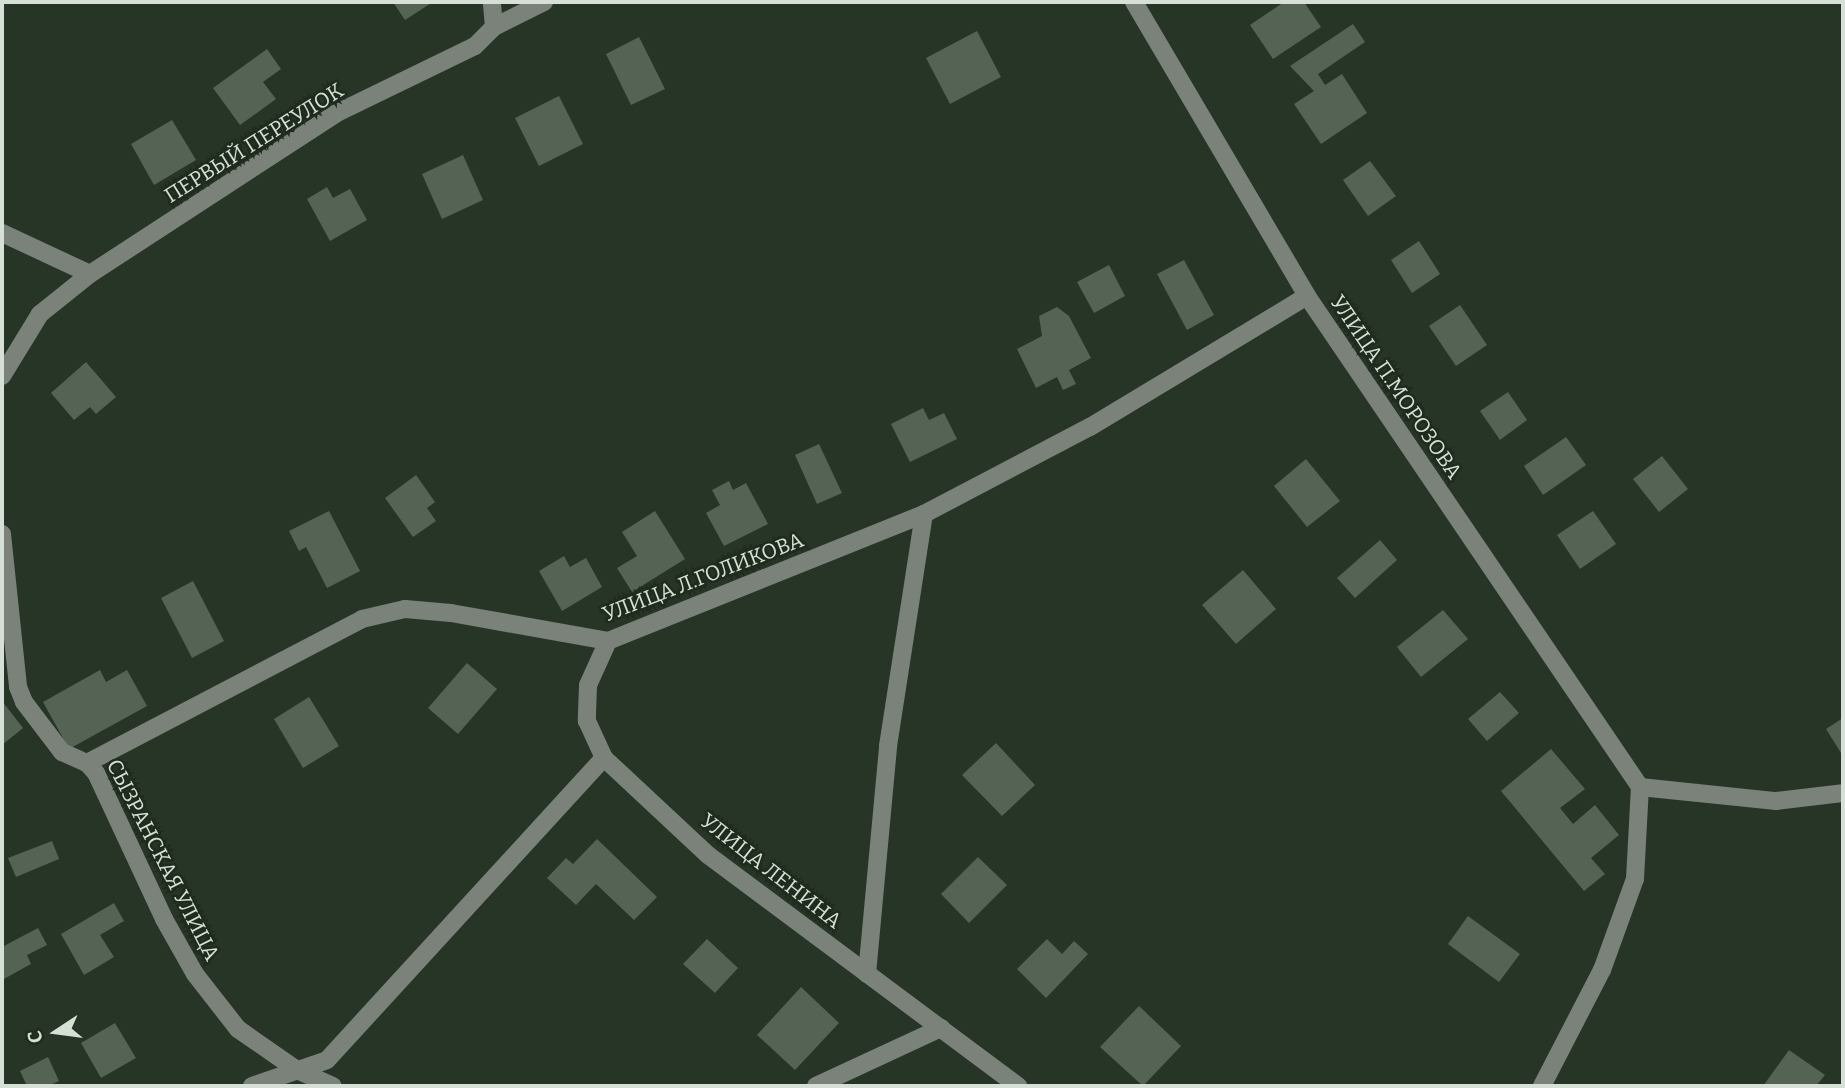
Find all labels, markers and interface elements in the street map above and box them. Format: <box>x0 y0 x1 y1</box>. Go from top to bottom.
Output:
street label: ПЕРВЫЙ ПЕРЕУЛОК <box>160 78 348 208</box>
street label: УЛИЦА П.МОРОЗОВА <box>1325 290 1467 484</box>
street label: УЛИЦА Л.ГОЛИКОВА <box>599 527 807 627</box>
street label: СЫЗРАНСКАЯ УЛИЦА <box>101 755 225 965</box>
street label: УЛИЦА ЛЕНИНА <box>696 808 846 934</box>
north arrow <box>21 997 91 1067</box>
text: С <box>22 1028 48 1045</box>

